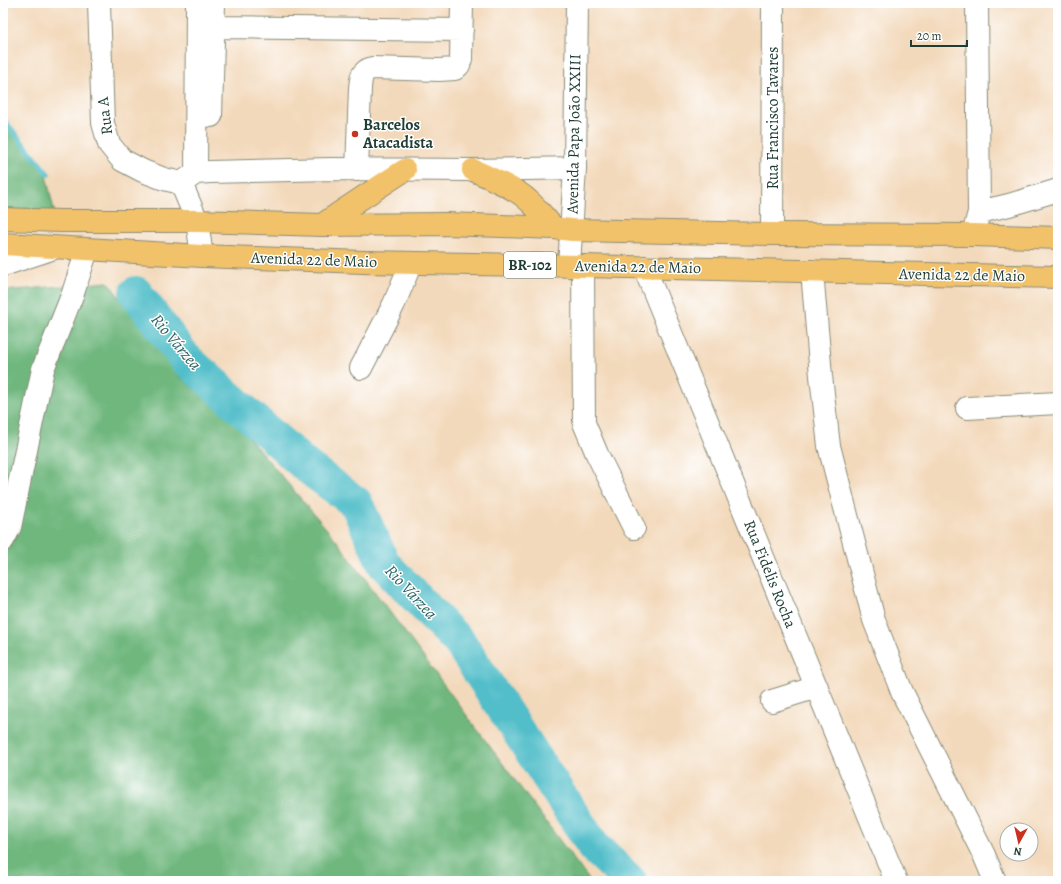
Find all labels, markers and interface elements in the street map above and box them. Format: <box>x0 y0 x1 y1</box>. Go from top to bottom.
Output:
scale bar <box>911 22 967 48</box>
text: 20 m <box>917 28 941 44</box>
street label: Rua Francisco Tavares <box>762 46 784 190</box>
street label: Avenida Papa João XXIII <box>562 54 586 215</box>
street label: Rua A <box>92 95 118 136</box>
place label: Barcelos Atacadista <box>362 114 434 154</box>
marker: Barcelos Atacadista <box>350 129 360 139</box>
street label: Avenida 22 de Maio <box>250 247 377 273</box>
road number: BR-102 <box>504 252 556 278</box>
street label: Avenida 22 de Maio <box>574 255 701 279</box>
street label: Avenida 22 de Maio <box>898 263 1025 287</box>
water label: Rio Várzea <box>146 309 207 375</box>
street label: Rua Fidelis Rocha <box>738 517 802 632</box>
water label: Rio Várzea <box>380 560 442 625</box>
north arrow <box>999 822 1039 862</box>
text: N <box>1013 843 1023 859</box>

